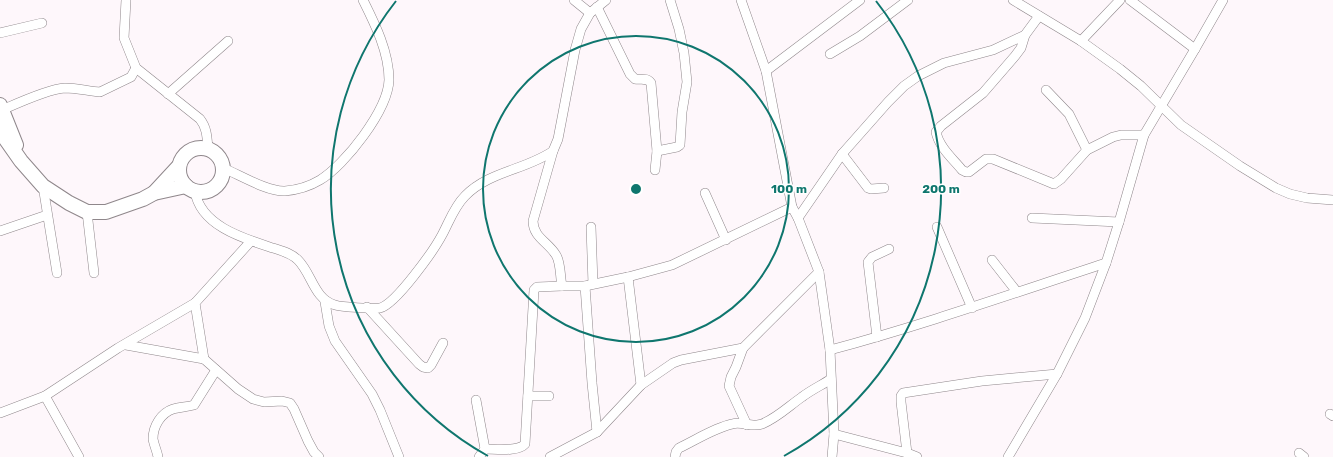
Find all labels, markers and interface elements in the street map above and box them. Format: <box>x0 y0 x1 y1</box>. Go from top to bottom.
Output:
centre of rings <box>629 182 643 196</box>
text: 100 m <box>771 182 807 196</box>
text: 200 m <box>922 182 960 196</box>

